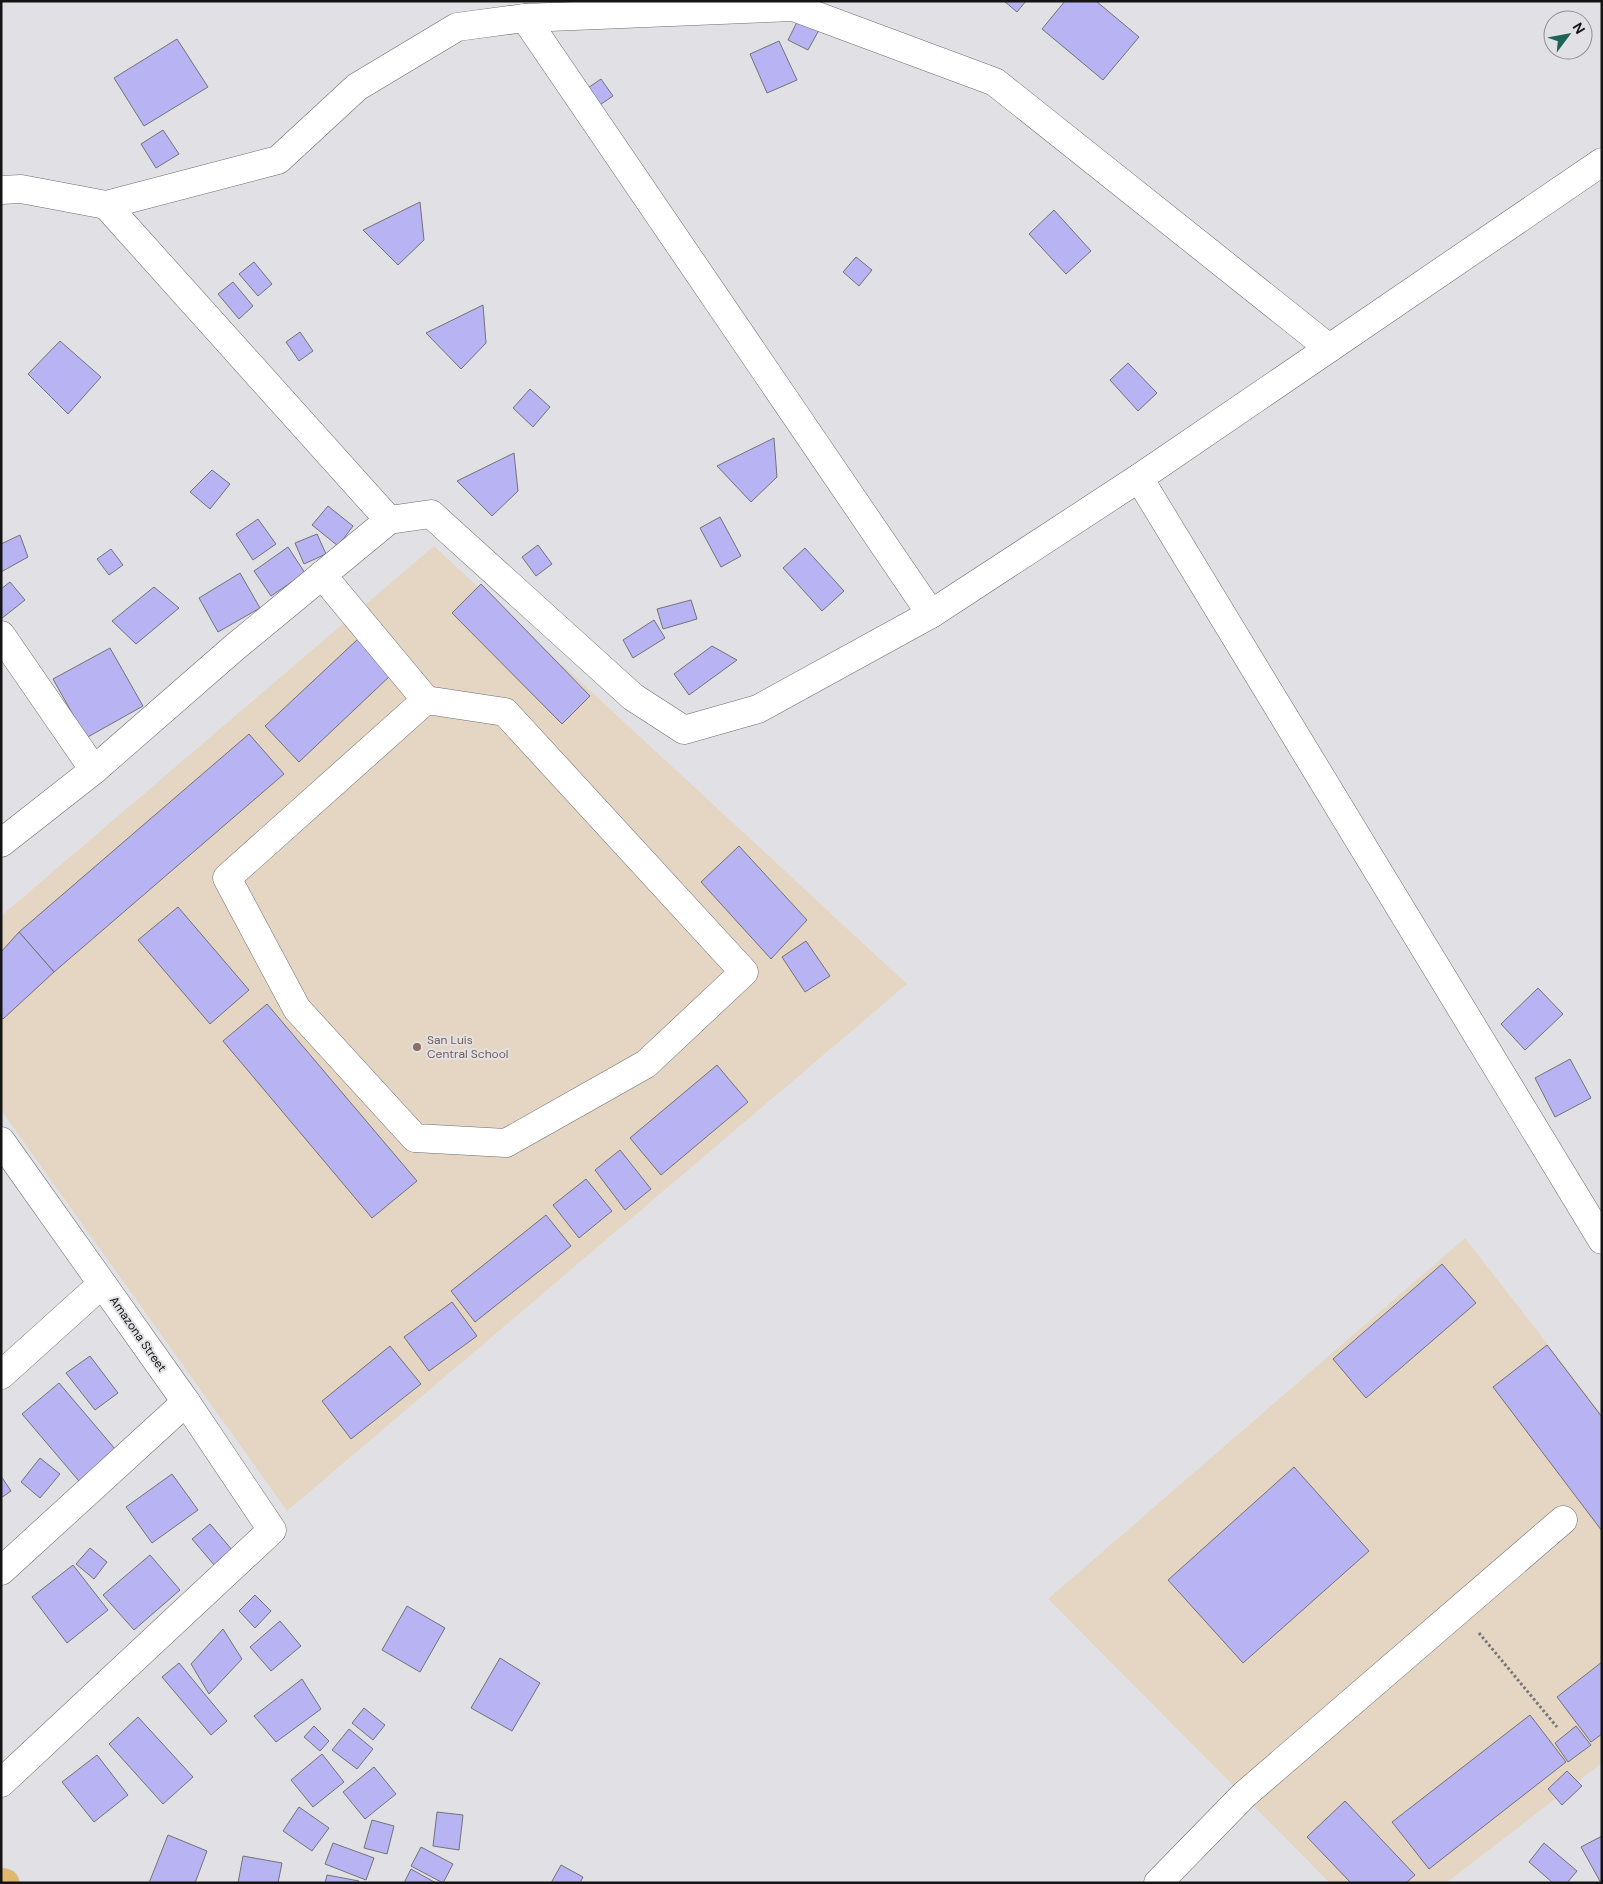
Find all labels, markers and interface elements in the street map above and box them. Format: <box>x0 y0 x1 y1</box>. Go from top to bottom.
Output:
north arrow <box>1543 10 1593 60</box>
text: N <box>1569 19 1589 37</box>
place label: San Luis Central School <box>427 1032 508 1062</box>
marker: San Luis Central School <box>411 1041 423 1053</box>
street label: Amazona Street <box>106 1293 170 1375</box>

